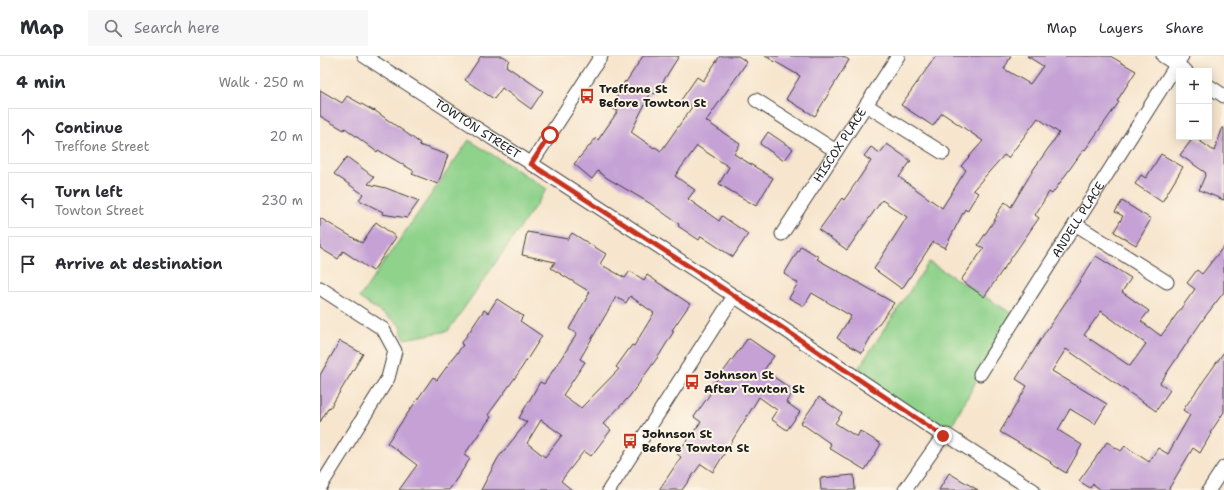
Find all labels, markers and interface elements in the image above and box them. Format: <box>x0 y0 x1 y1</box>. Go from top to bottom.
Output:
search box <box>88 10 368 46</box>
text: Map <box>20 15 64 40</box>
icon: search <box>102 17 124 39</box>
text: Search here <box>134 18 220 38</box>
text: Map <box>1047 19 1077 37</box>
text: Layers <box>1099 19 1143 37</box>
text: Share <box>1165 19 1204 37</box>
map controls <box>1176 68 1212 140</box>
button: + <box>1176 68 1212 104</box>
text: 4 min <box>16 71 66 93</box>
text: Walk · 250 m <box>219 74 304 91</box>
place label: Treffone St Before Towton St <box>599 81 706 111</box>
bus stop icon: Treffone St Before Towton St <box>578 87 596 105</box>
street label: TOWTON STREET <box>432 95 524 163</box>
button: − <box>1176 104 1212 140</box>
street label: HISCOX PLACE <box>810 105 870 185</box>
text: Continue <box>55 118 123 138</box>
icon: ahead <box>17 125 39 147</box>
route start <box>541 126 559 144</box>
text: 20 m <box>270 128 303 145</box>
text: Treffone Street <box>55 138 150 155</box>
street label: ANDELL PLACE <box>1048 179 1108 260</box>
text: Turn left <box>55 182 123 202</box>
icon: left <box>17 189 39 211</box>
text: 230 m <box>261 192 303 209</box>
text: Towton Street <box>55 202 144 219</box>
icon: arrive <box>17 253 39 275</box>
text: Arrive at destination <box>55 254 223 274</box>
place label: Johnson St After Towton St <box>704 367 805 397</box>
bus stop icon: Johnson St After Towton St <box>683 373 701 391</box>
place label: Johnson St Before Towton St <box>642 426 749 456</box>
route end <box>934 427 952 445</box>
bus stop icon: Johnson St Before Towton St <box>621 432 639 450</box>

